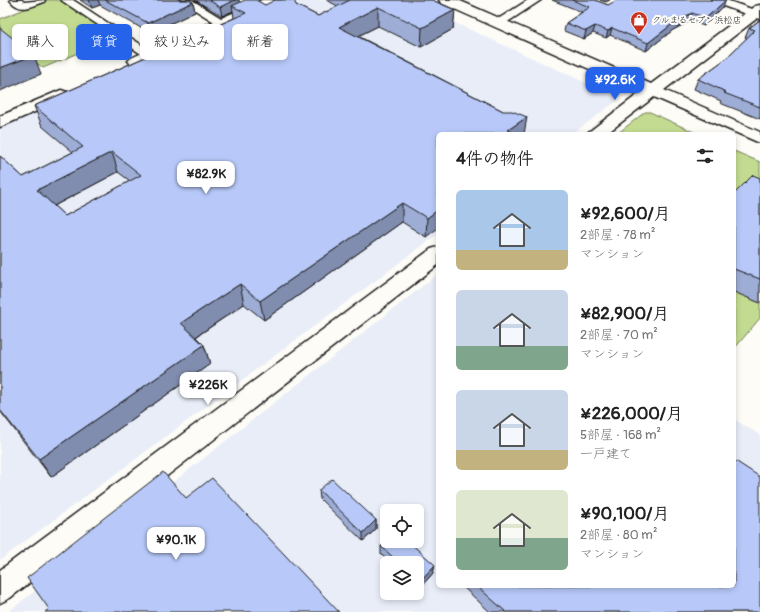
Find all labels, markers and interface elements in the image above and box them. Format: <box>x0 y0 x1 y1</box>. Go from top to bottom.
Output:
shop icon: クルまるセブン浜松店 <box>629 10 649 35</box>
place label: クルまるセブン浜松店 <box>652 15 741 26</box>
chip: 購入 <box>12 24 68 60</box>
chip: 賃貸 <box>76 24 132 60</box>
chip: 絞り込み <box>140 24 224 60</box>
chip: 新着 <box>232 24 288 60</box>
pin: ¥92.6K <box>582 67 648 101</box>
text: ¥92.6K <box>594 72 636 88</box>
icon: filters <box>694 145 716 167</box>
text: 4件の物件 <box>456 148 534 169</box>
pin: ¥82.9K <box>173 161 239 195</box>
text: ¥82.9K <box>186 166 226 182</box>
text: ¥92,600/月 <box>580 203 671 224</box>
icon: home <box>488 206 536 254</box>
text: 2部屋 · 78 m² <box>580 227 655 243</box>
text: マンション <box>580 246 644 262</box>
text: ¥82,900/月 <box>580 303 669 324</box>
icon: home <box>488 306 536 354</box>
text: 2部屋 · 70 m² <box>580 327 658 343</box>
text: マンション <box>580 346 644 362</box>
pin: ¥226K <box>180 372 236 406</box>
text: ¥226K <box>189 377 227 393</box>
text: ¥226,000/月 <box>580 403 683 424</box>
icon: home <box>488 406 536 454</box>
text: 5部屋 · 168 m² <box>580 427 661 443</box>
text: 一戸建て <box>580 446 632 462</box>
text: ¥90,100/月 <box>580 503 669 524</box>
map controls <box>380 504 424 600</box>
button: locate <box>380 504 424 548</box>
icon: home <box>488 506 536 554</box>
pin: ¥90.1K <box>143 527 209 561</box>
text: 2部屋 · 80 m² <box>580 527 657 543</box>
text: ¥90.1K <box>156 532 196 548</box>
text: マンション <box>580 546 644 562</box>
button: layers <box>380 556 424 600</box>

